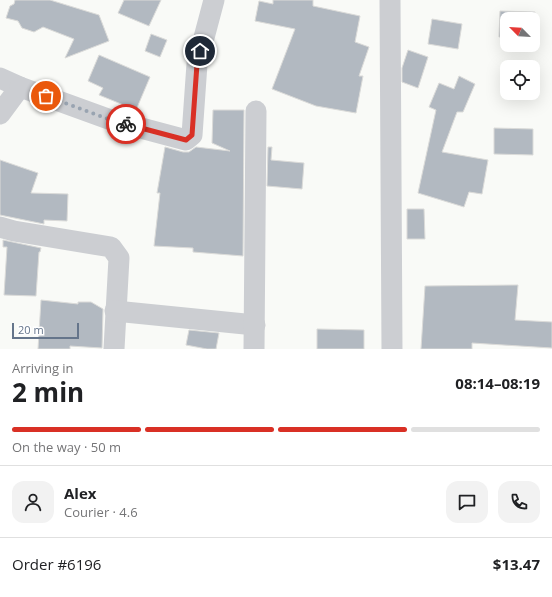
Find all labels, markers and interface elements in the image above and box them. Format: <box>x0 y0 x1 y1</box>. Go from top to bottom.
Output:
north arrow <box>500 12 540 52</box>
map controls <box>500 12 540 100</box>
pin <box>183 34 217 68</box>
icon: home <box>189 40 211 62</box>
button: locate <box>500 60 540 100</box>
pin <box>29 79 63 113</box>
icon: bag <box>35 85 57 107</box>
courier <box>106 104 146 144</box>
icon: bike <box>115 113 137 135</box>
scale bar <box>12 321 79 340</box>
text: 20 m <box>18 322 44 337</box>
text: Arriving in <box>12 359 74 377</box>
text: 08:14–08:19 <box>455 373 540 393</box>
text: 2 min <box>12 374 84 410</box>
text: On the way · 50 m <box>12 438 121 456</box>
button: person <box>12 481 54 523</box>
button: chat <box>446 481 488 523</box>
button: phone <box>498 481 540 523</box>
text: Alex <box>64 483 96 503</box>
text: Courier · 4.6 <box>64 503 138 521</box>
text: Order #6196 <box>12 554 101 574</box>
text: $13.47 <box>493 554 540 574</box>

